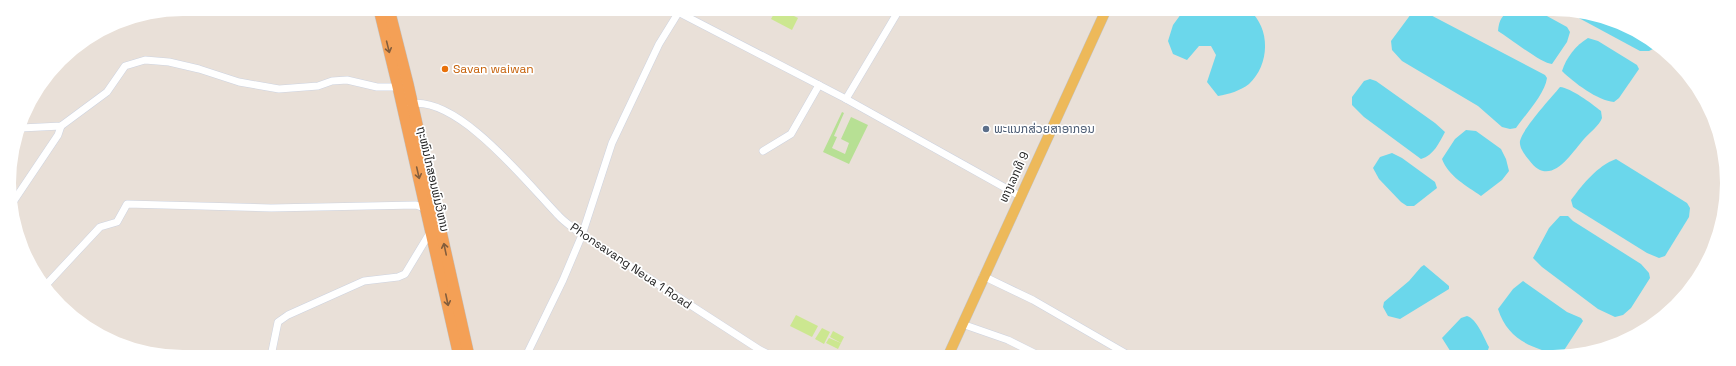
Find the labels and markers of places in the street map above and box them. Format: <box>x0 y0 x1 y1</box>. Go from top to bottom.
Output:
place label: Savan waiwan <box>453 61 534 77</box>
marker: Savan waiwan <box>440 64 450 74</box>
place label: ພະແນກສ່ວຍສາອາກອນ <box>994 121 1095 137</box>
marker: ພະແນກສ່ວຍສາອາກອນ <box>981 124 991 134</box>

